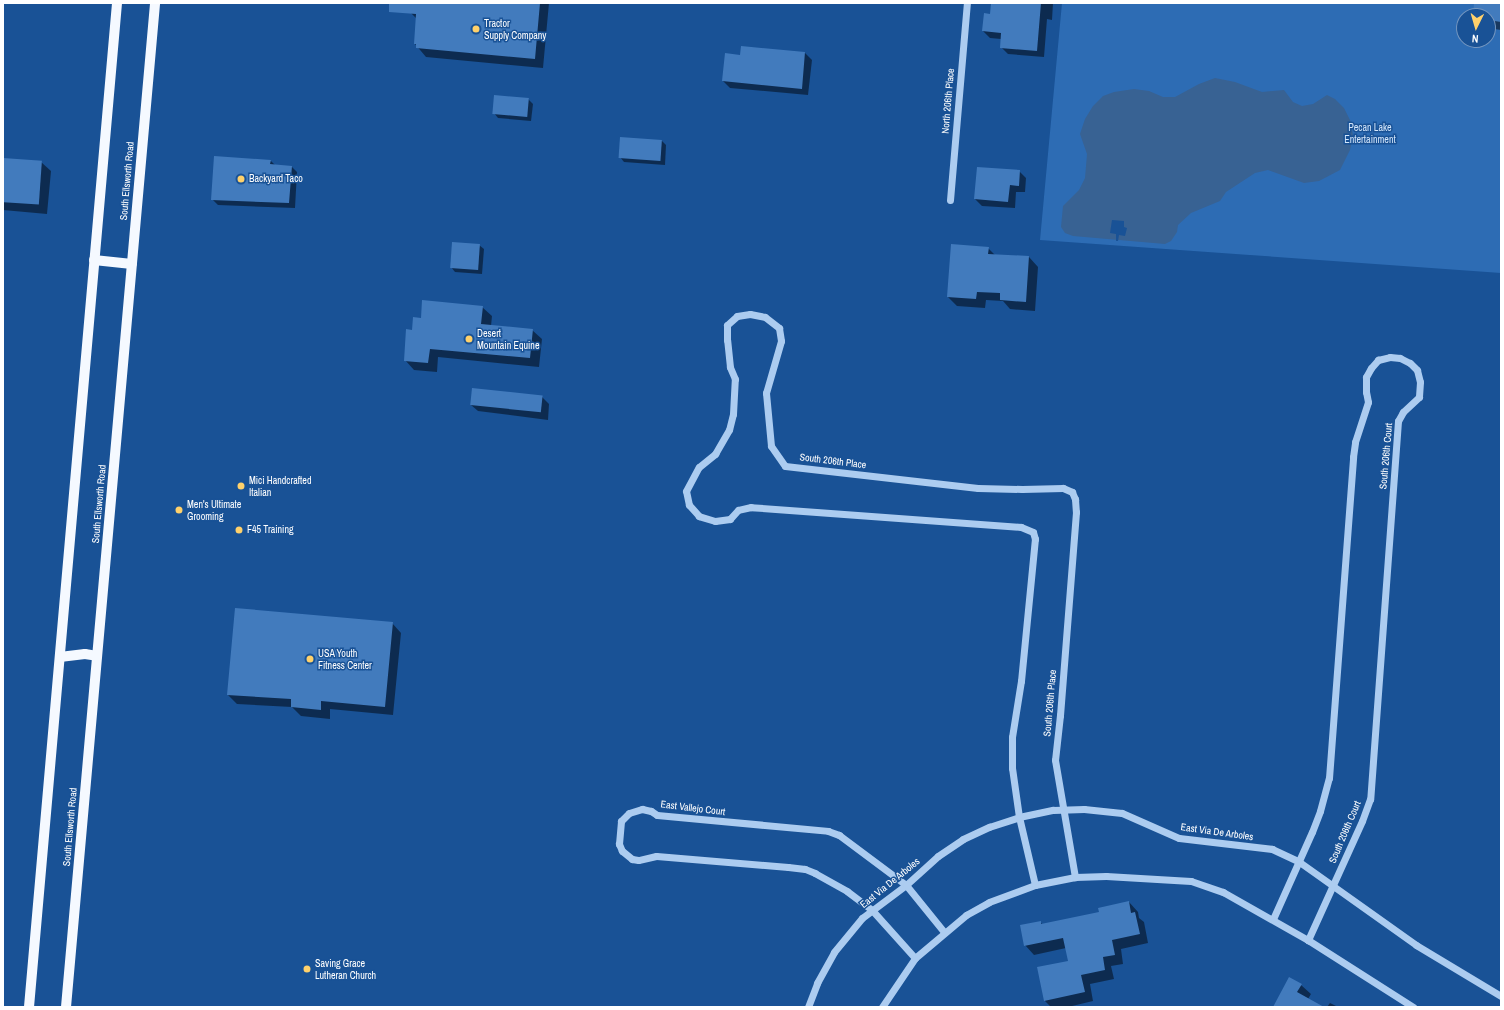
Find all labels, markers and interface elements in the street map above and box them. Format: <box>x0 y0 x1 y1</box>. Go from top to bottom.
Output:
north arrow <box>1456 8 1496 48</box>
place label: Tractor Supply Company <box>484 17 546 40</box>
marker: Tractor Supply Company <box>471 24 481 34</box>
text: N <box>1471 32 1479 46</box>
street label: North 206th Place <box>939 68 957 134</box>
park label: Pecan Lake Entertainment <box>1344 121 1396 144</box>
street label: South Ellsworth Road <box>118 141 136 221</box>
place label: Backyard Taco <box>249 173 303 185</box>
marker: Backyard Taco <box>236 174 246 184</box>
place label: Desert Mountain Equine <box>477 327 539 350</box>
marker: Desert Mountain Equine <box>464 334 474 344</box>
street label: South 206th Court <box>1377 422 1395 490</box>
street label: South 206th Place <box>799 451 867 471</box>
street label: South Ellsworth Road <box>90 464 108 544</box>
place label: Mici Handcrafted Italian <box>249 474 311 498</box>
marker: Mici Handcrafted Italian <box>236 481 246 491</box>
place label: Men's Ultimate Grooming <box>187 498 241 522</box>
marker: Men's Ultimate Grooming <box>174 505 184 515</box>
place label: F45 Training <box>247 524 294 536</box>
marker: F45 Training <box>234 525 244 535</box>
place label: USA Youth Fitness Center <box>318 647 372 670</box>
marker: USA Youth Fitness Center <box>305 654 315 664</box>
street label: South 206th Place <box>1041 669 1059 737</box>
street label: South Ellsworth Road <box>61 787 79 867</box>
street label: East Vallejo Court <box>660 798 726 818</box>
street label: South 206th Court <box>1326 799 1364 865</box>
street label: East Via De Arboles <box>1180 821 1254 843</box>
street label: East Via De Arboles <box>858 855 922 911</box>
place label: Saving Grace Lutheran Church <box>315 957 376 980</box>
marker: Saving Grace Lutheran Church <box>302 964 312 974</box>

